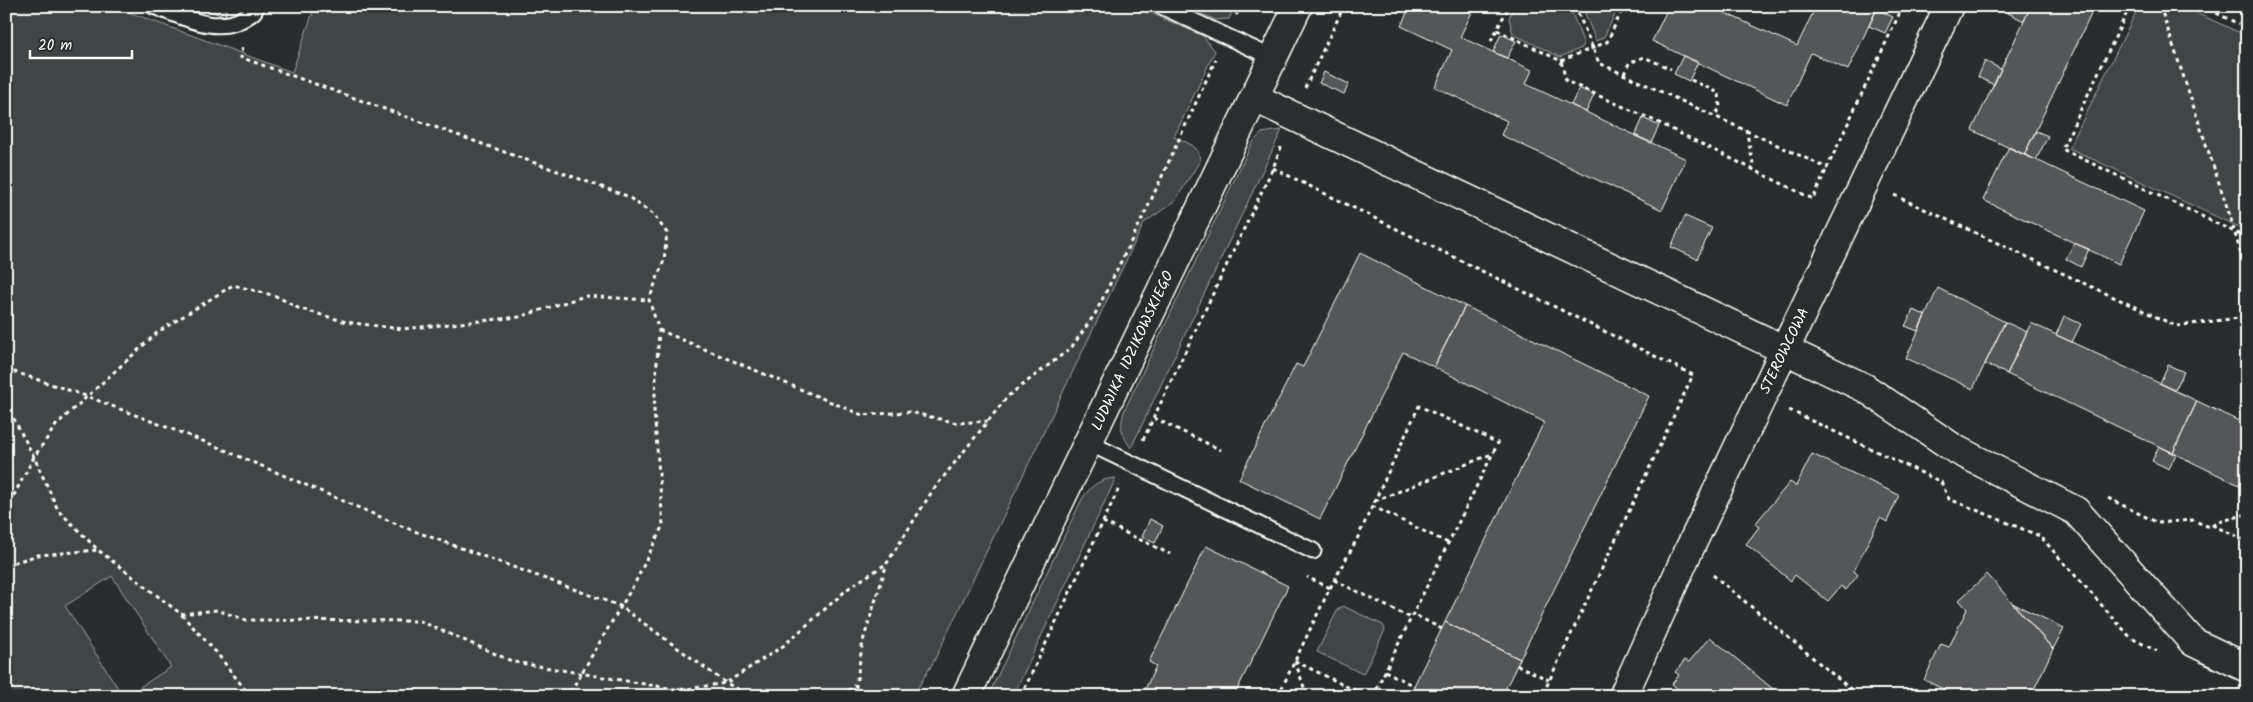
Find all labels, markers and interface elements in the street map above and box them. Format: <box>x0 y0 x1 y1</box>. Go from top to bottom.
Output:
scale bar <box>30 28 132 60</box>
text: 20 m <box>38 34 72 58</box>
street label: LUDWIKA IDZIKOWSKIEGO <box>1085 267 1181 435</box>
street label: STEROWCOWA <box>1754 304 1816 398</box>

